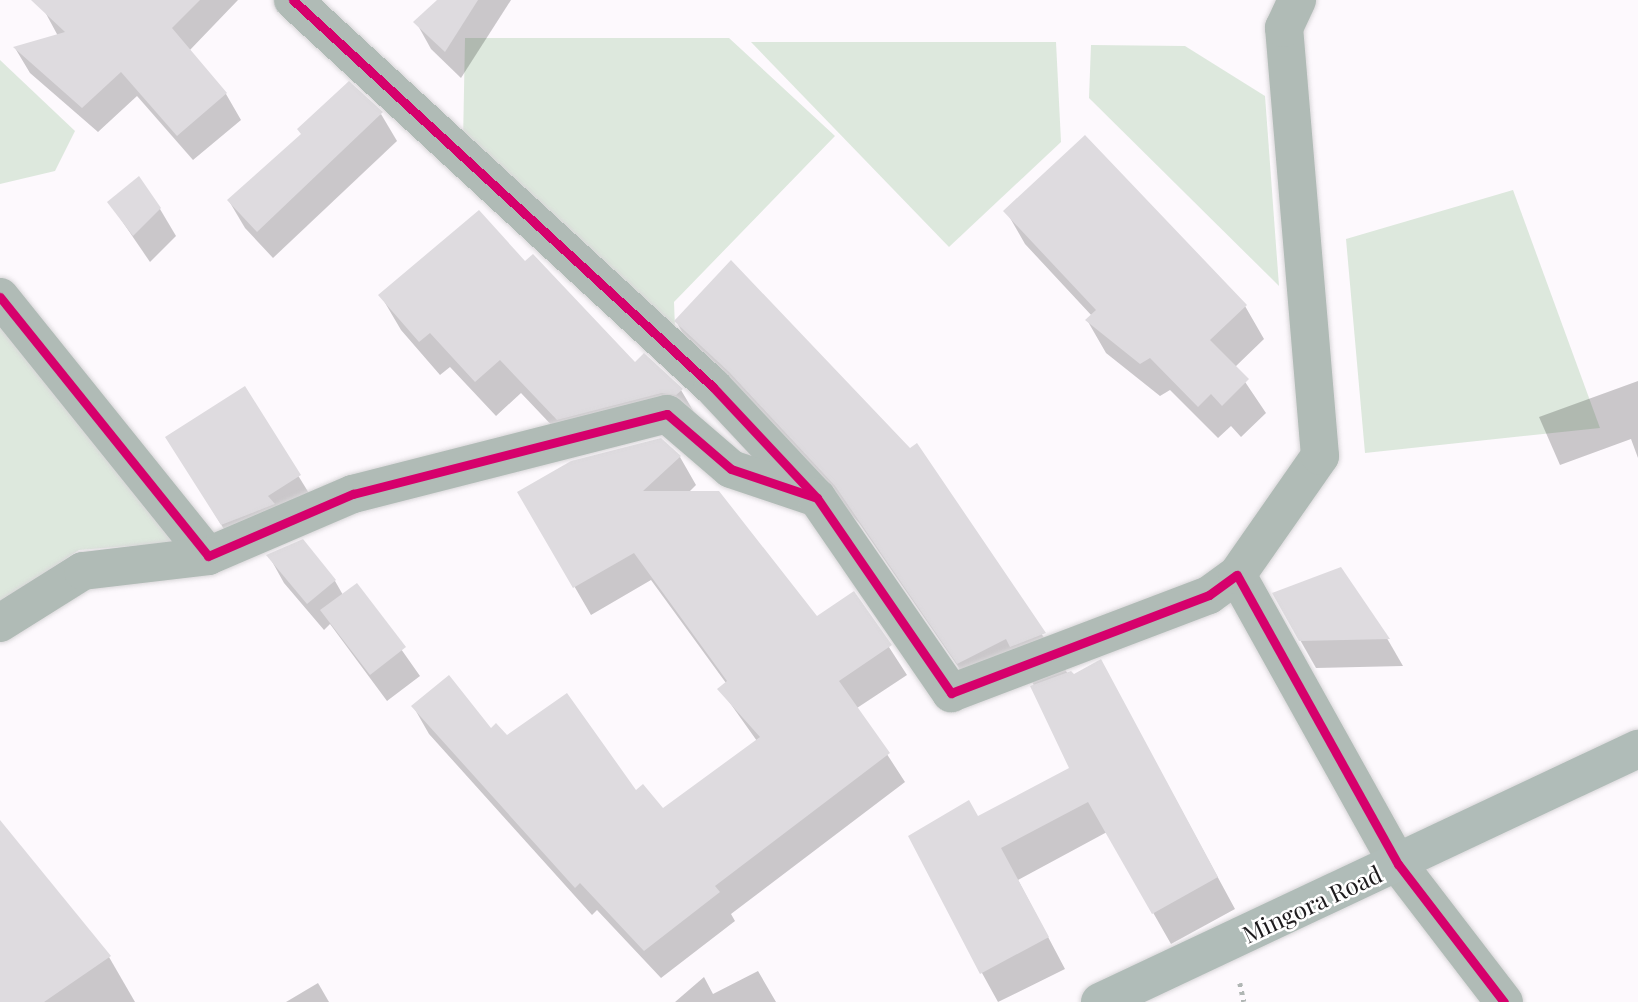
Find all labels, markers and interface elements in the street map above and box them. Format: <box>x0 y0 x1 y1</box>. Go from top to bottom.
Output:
street label: Mingora Road <box>1238 859 1386 949</box>

